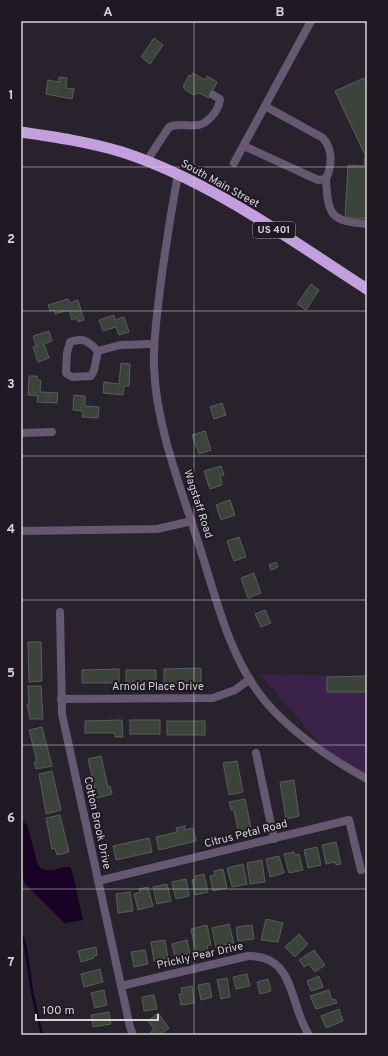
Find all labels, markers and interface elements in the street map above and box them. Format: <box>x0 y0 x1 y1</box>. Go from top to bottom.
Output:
text: A <box>103 5 113 21</box>
text: B <box>276 5 285 21</box>
text: 1 <box>8 88 14 104</box>
street label: South Main Street <box>178 157 262 211</box>
road number: US 401 <box>253 222 295 238</box>
text: 2 <box>7 232 15 248</box>
text: 3 <box>7 377 15 393</box>
street label: Wagstaff Road <box>180 468 216 540</box>
text: 4 <box>7 522 15 538</box>
text: 5 <box>7 666 15 682</box>
street label: Arnold Place Drive <box>112 680 204 694</box>
street label: Cotton Brook Drive <box>80 775 114 871</box>
text: 6 <box>7 811 15 827</box>
street label: Citrus Petal Road <box>203 817 289 851</box>
street label: Prickly Pear Drive <box>155 939 245 973</box>
text: 7 <box>8 955 15 971</box>
scale bar <box>36 996 158 1022</box>
text: 100 m <box>42 1003 75 1019</box>

